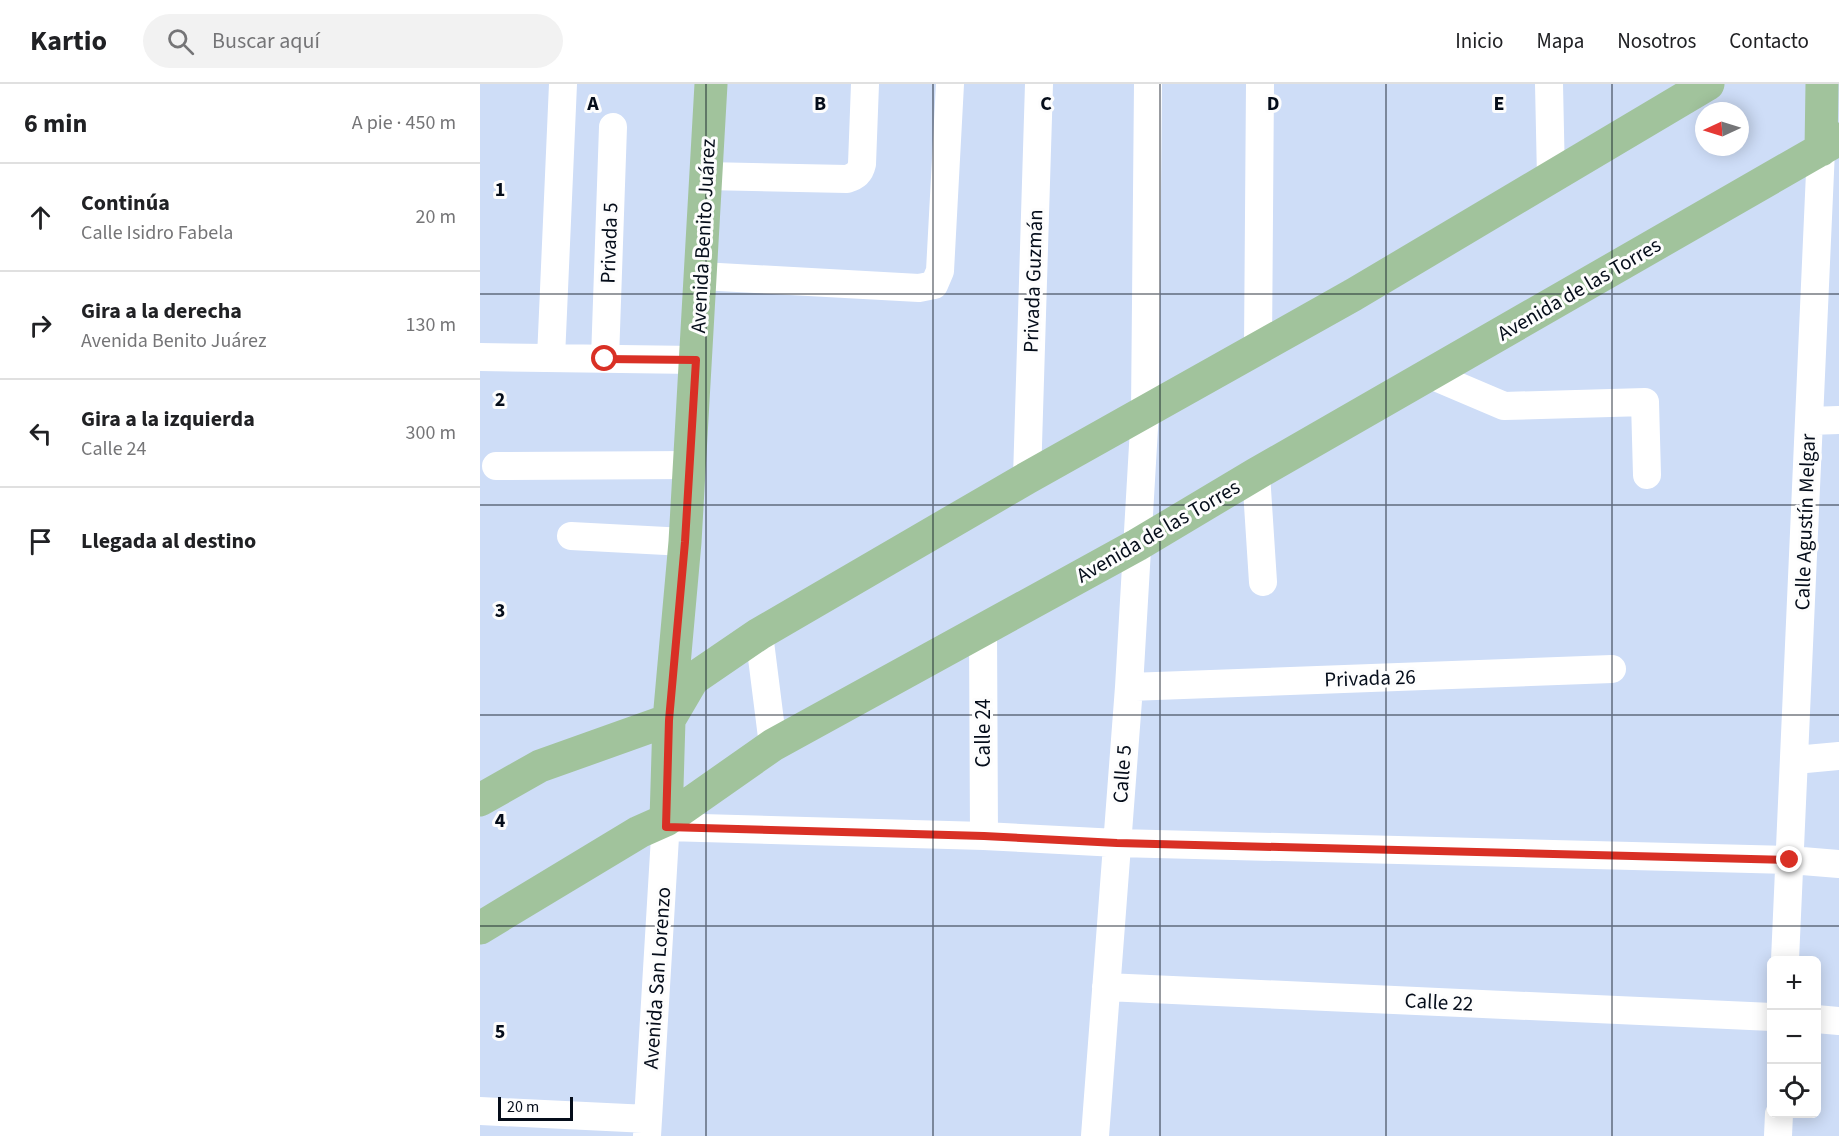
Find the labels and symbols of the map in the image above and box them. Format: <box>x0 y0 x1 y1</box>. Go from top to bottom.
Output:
text: A <box>586 90 599 118</box>
text: B <box>814 90 826 118</box>
text: C <box>1040 90 1052 118</box>
text: D <box>1267 90 1279 118</box>
text: E <box>1494 90 1504 118</box>
north arrow <box>1695 102 1749 156</box>
street label: Avenida Benito Juárez <box>683 138 723 334</box>
text: 1 <box>495 176 505 204</box>
street label: Privada 5 <box>593 202 625 284</box>
street label: Privada Guzmán <box>1016 209 1050 353</box>
street label: Avenida de las Torres <box>1492 230 1667 348</box>
route start <box>591 345 617 371</box>
text: 2 <box>495 386 505 414</box>
street label: Calle Agustín Melgar <box>1787 432 1823 611</box>
street label: Avenida de las Torres <box>1071 472 1246 590</box>
text: 3 <box>495 597 505 625</box>
street label: Privada 26 <box>1324 661 1416 695</box>
street label: Calle 24 <box>968 699 998 767</box>
street label: Calle 5 <box>1105 744 1139 804</box>
text: 4 <box>495 807 506 835</box>
route end <box>1776 846 1802 872</box>
street label: Avenida San Lorenzo <box>636 886 678 1070</box>
street label: Calle 22 <box>1404 985 1474 1019</box>
text: 5 <box>495 1018 505 1046</box>
scale bar <box>498 1094 573 1122</box>

